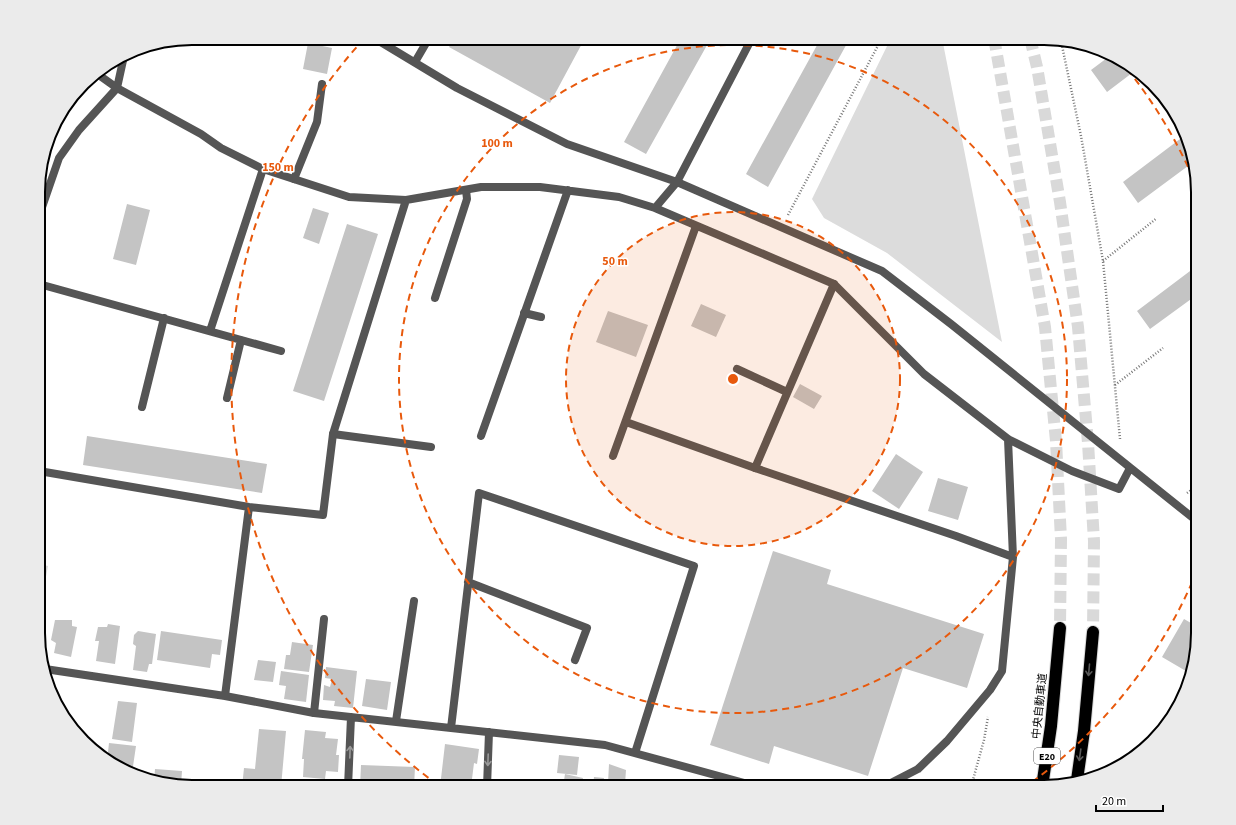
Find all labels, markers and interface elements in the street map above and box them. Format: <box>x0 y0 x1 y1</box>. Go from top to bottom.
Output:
text: 100 m <box>481 135 513 152</box>
text: 150 m <box>262 159 294 176</box>
text: 50 m <box>602 253 628 270</box>
centre of rings <box>726 372 740 386</box>
one-way arrow <box>1086 663 1093 676</box>
street label: 中央自動車道 <box>1029 672 1050 740</box>
one-way arrow <box>346 746 354 759</box>
road number: E20 <box>1034 748 1060 764</box>
one-way arrow <box>1076 748 1084 761</box>
one-way arrow <box>484 753 492 766</box>
scale bar <box>1096 787 1163 813</box>
text: 20 m <box>1102 793 1126 810</box>

